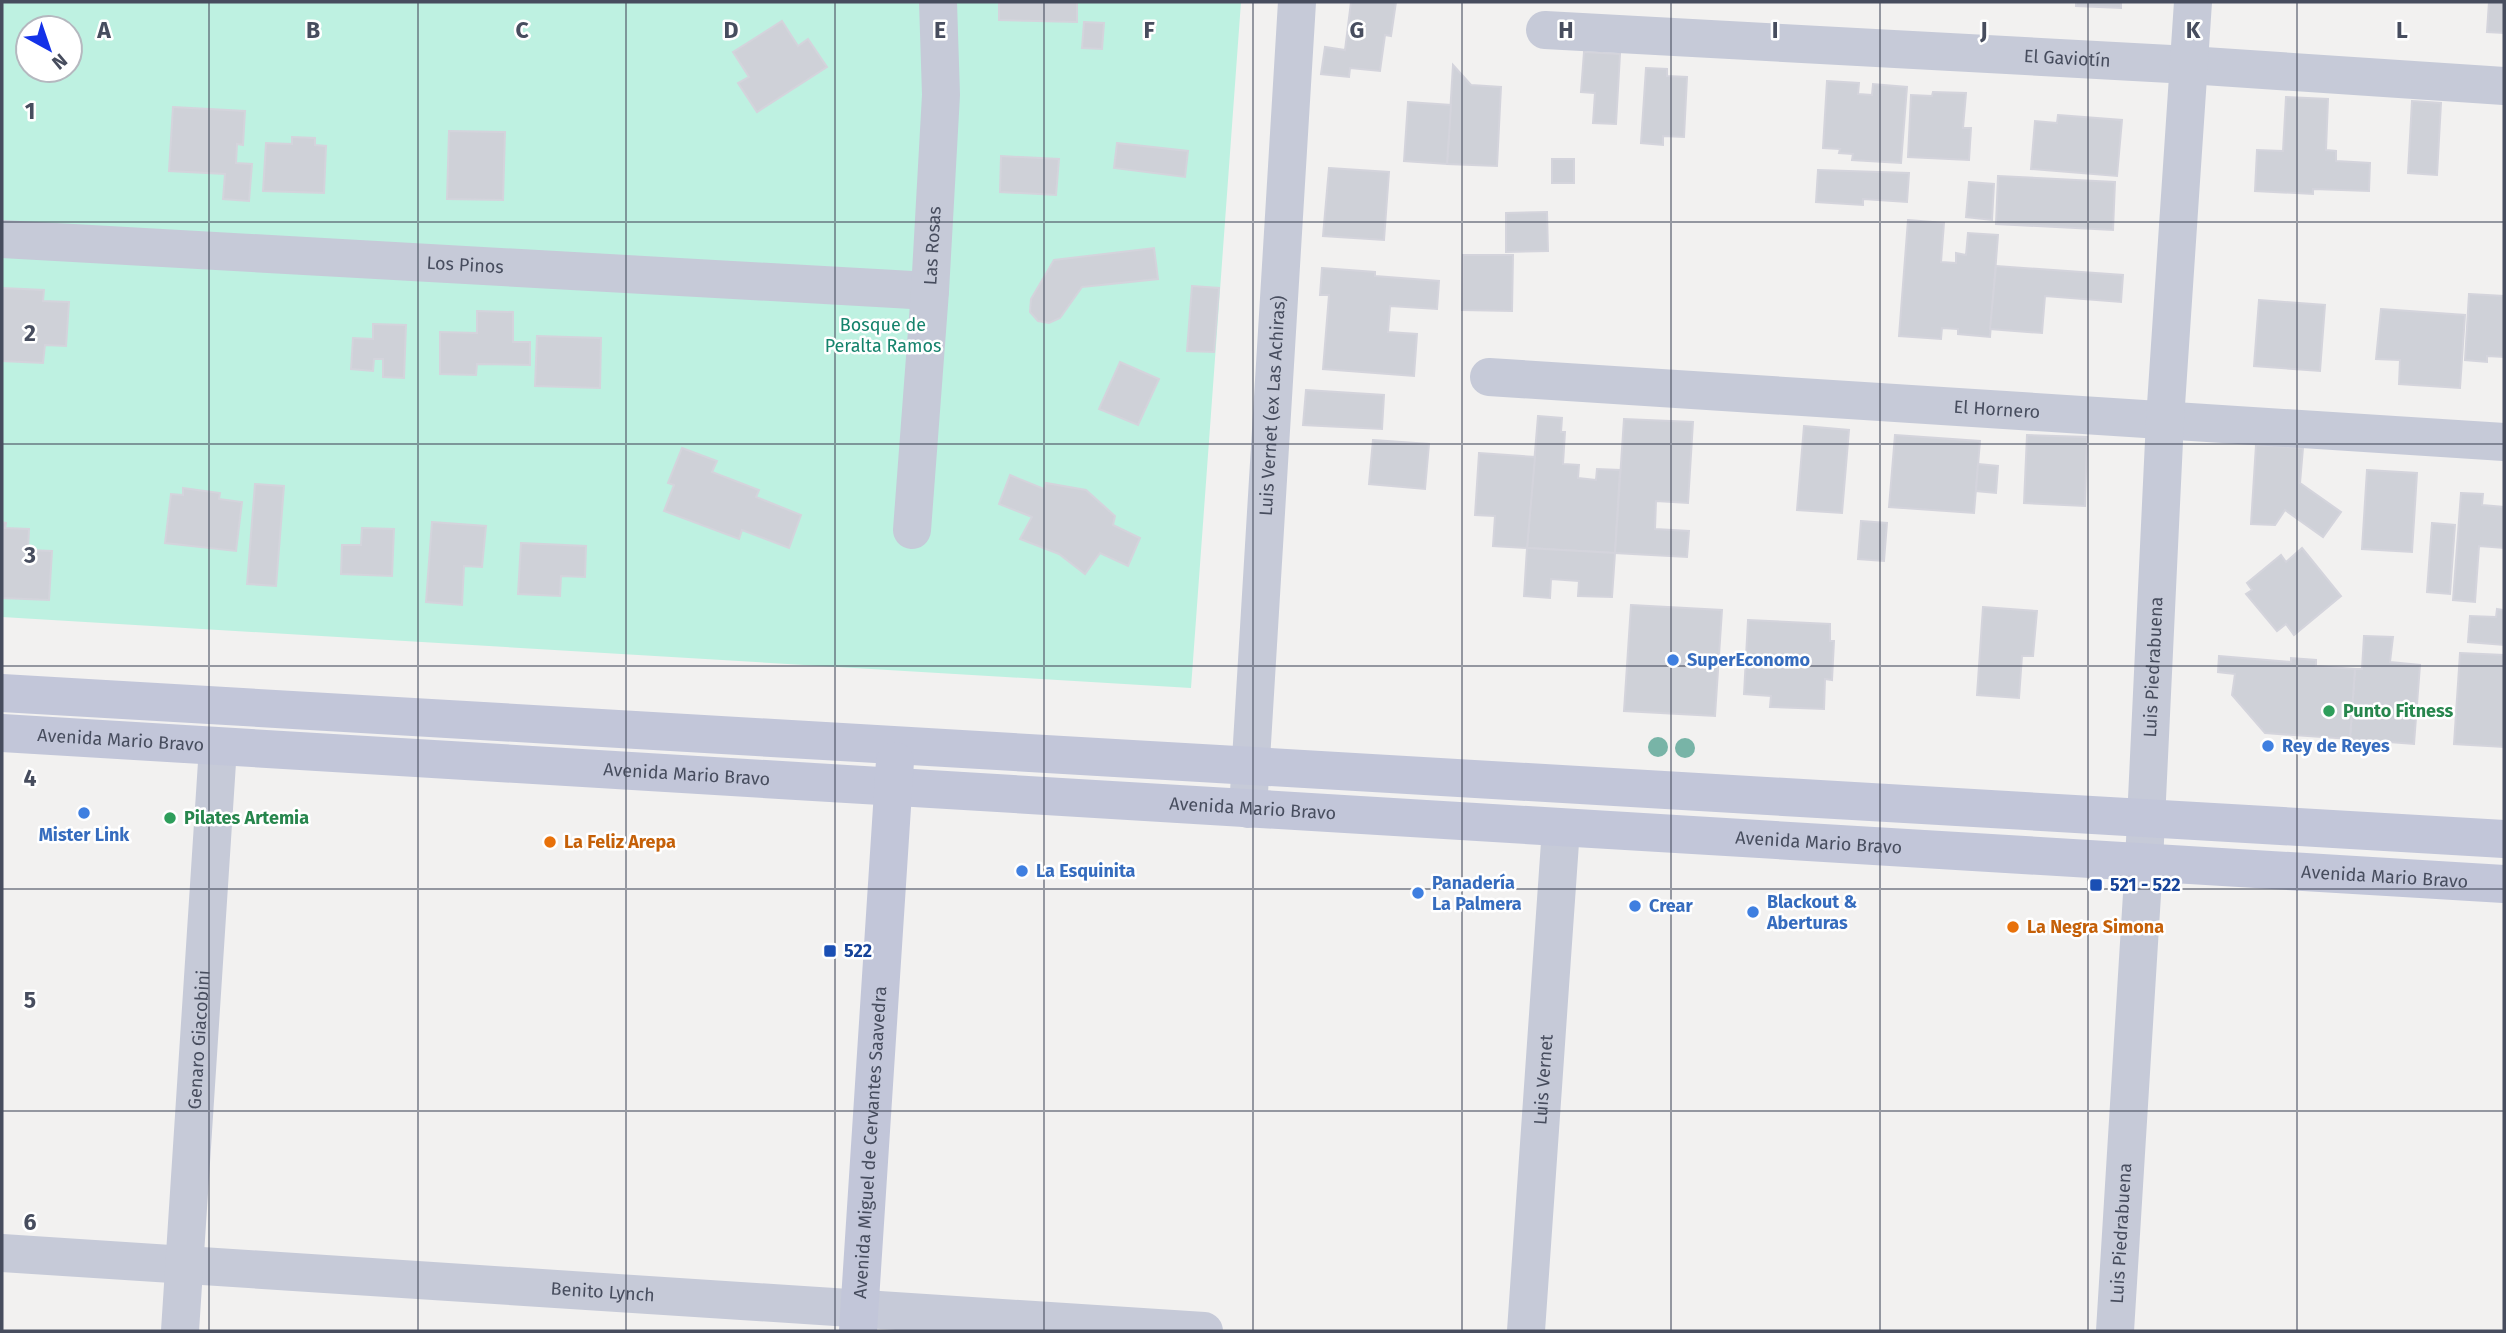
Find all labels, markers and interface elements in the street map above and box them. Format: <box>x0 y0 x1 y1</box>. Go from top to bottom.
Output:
north arrow <box>14 14 84 84</box>
text: A <box>96 16 111 44</box>
text: B <box>306 16 320 44</box>
text: C <box>515 16 529 44</box>
text: D <box>724 16 739 44</box>
text: E <box>934 16 946 44</box>
text: F <box>1143 16 1155 44</box>
text: G <box>1350 16 1364 44</box>
text: H <box>1558 16 1574 44</box>
text: I <box>1772 16 1778 44</box>
text: J <box>1979 16 1988 44</box>
text: K <box>2186 16 2201 44</box>
text: L <box>2396 16 2408 44</box>
street label: El Gaviotín <box>2023 45 2111 72</box>
text: N <box>47 49 72 75</box>
text: 1 <box>25 97 35 125</box>
street label: Las Rosas <box>919 206 946 286</box>
street label: Los Pinos <box>426 252 504 278</box>
street label: Luis Vernet (ex Las Achiras) <box>1255 295 1290 517</box>
park label: Bosque de Peralta Ramos <box>825 314 941 357</box>
text: 2 <box>24 319 36 347</box>
street label: El Hornero <box>1953 396 2041 423</box>
text: 3 <box>23 541 36 569</box>
street label: Luis Piedrabuena <box>2139 596 2168 738</box>
place label: SuperEconomo <box>1687 649 1810 671</box>
marker: SuperEconomo <box>1665 652 1681 668</box>
place label: Punto Fitness <box>2343 700 2454 722</box>
marker: Punto Fitness <box>2321 703 2337 719</box>
street label: Avenida Mario Bravo <box>37 724 205 756</box>
place label: Rey de Reyes <box>2282 735 2390 757</box>
marker: Rey de Reyes <box>2260 738 2276 754</box>
street label: Avenida Mario Bravo <box>603 758 771 790</box>
text: 4 <box>24 764 37 792</box>
street label: Avenida Mario Bravo <box>1169 792 1337 824</box>
marker: Mister Link <box>76 805 92 821</box>
place label: Pilates Artemia <box>184 807 309 829</box>
marker: Pilates Artemia <box>162 810 178 826</box>
place label: Mister Link <box>39 824 130 846</box>
street label: Avenida Mario Bravo <box>1735 827 1903 859</box>
place label: La Feliz Arepa <box>564 831 676 853</box>
marker: La Feliz Arepa <box>542 834 558 850</box>
place label: La Esquinita <box>1036 860 1136 882</box>
street label: Avenida Mario Bravo <box>2301 861 2469 893</box>
marker: La Esquinita <box>1014 863 1030 879</box>
place label: Panadería La Palmera <box>1432 872 1522 915</box>
place label: 521 - 522 <box>2110 874 2181 896</box>
marker: 521 - 522 <box>2088 877 2104 893</box>
marker: Panadería La Palmera <box>1410 885 1426 901</box>
place label: Blackout & Aberturas <box>1766 891 1858 934</box>
place label: Crear <box>1649 895 1693 917</box>
marker: Crear <box>1627 898 1643 914</box>
marker: Blackout & Aberturas <box>1745 904 1761 920</box>
place label: La Negra Simona <box>2027 916 2164 938</box>
marker: La Negra Simona <box>2005 919 2021 935</box>
place label: 522 <box>844 940 872 962</box>
marker: 522 <box>822 943 838 959</box>
street label: Genaro Giacobini <box>183 969 214 1110</box>
street label: Avenida Miguel de Cervantes Saavedra <box>849 985 891 1299</box>
text: 5 <box>24 986 36 1014</box>
street label: Luis Vernet <box>1529 1033 1558 1126</box>
street label: Luis Piedrabuena <box>2106 1162 2136 1304</box>
text: 6 <box>24 1208 37 1236</box>
street label: Benito Lynch <box>550 1278 655 1306</box>

